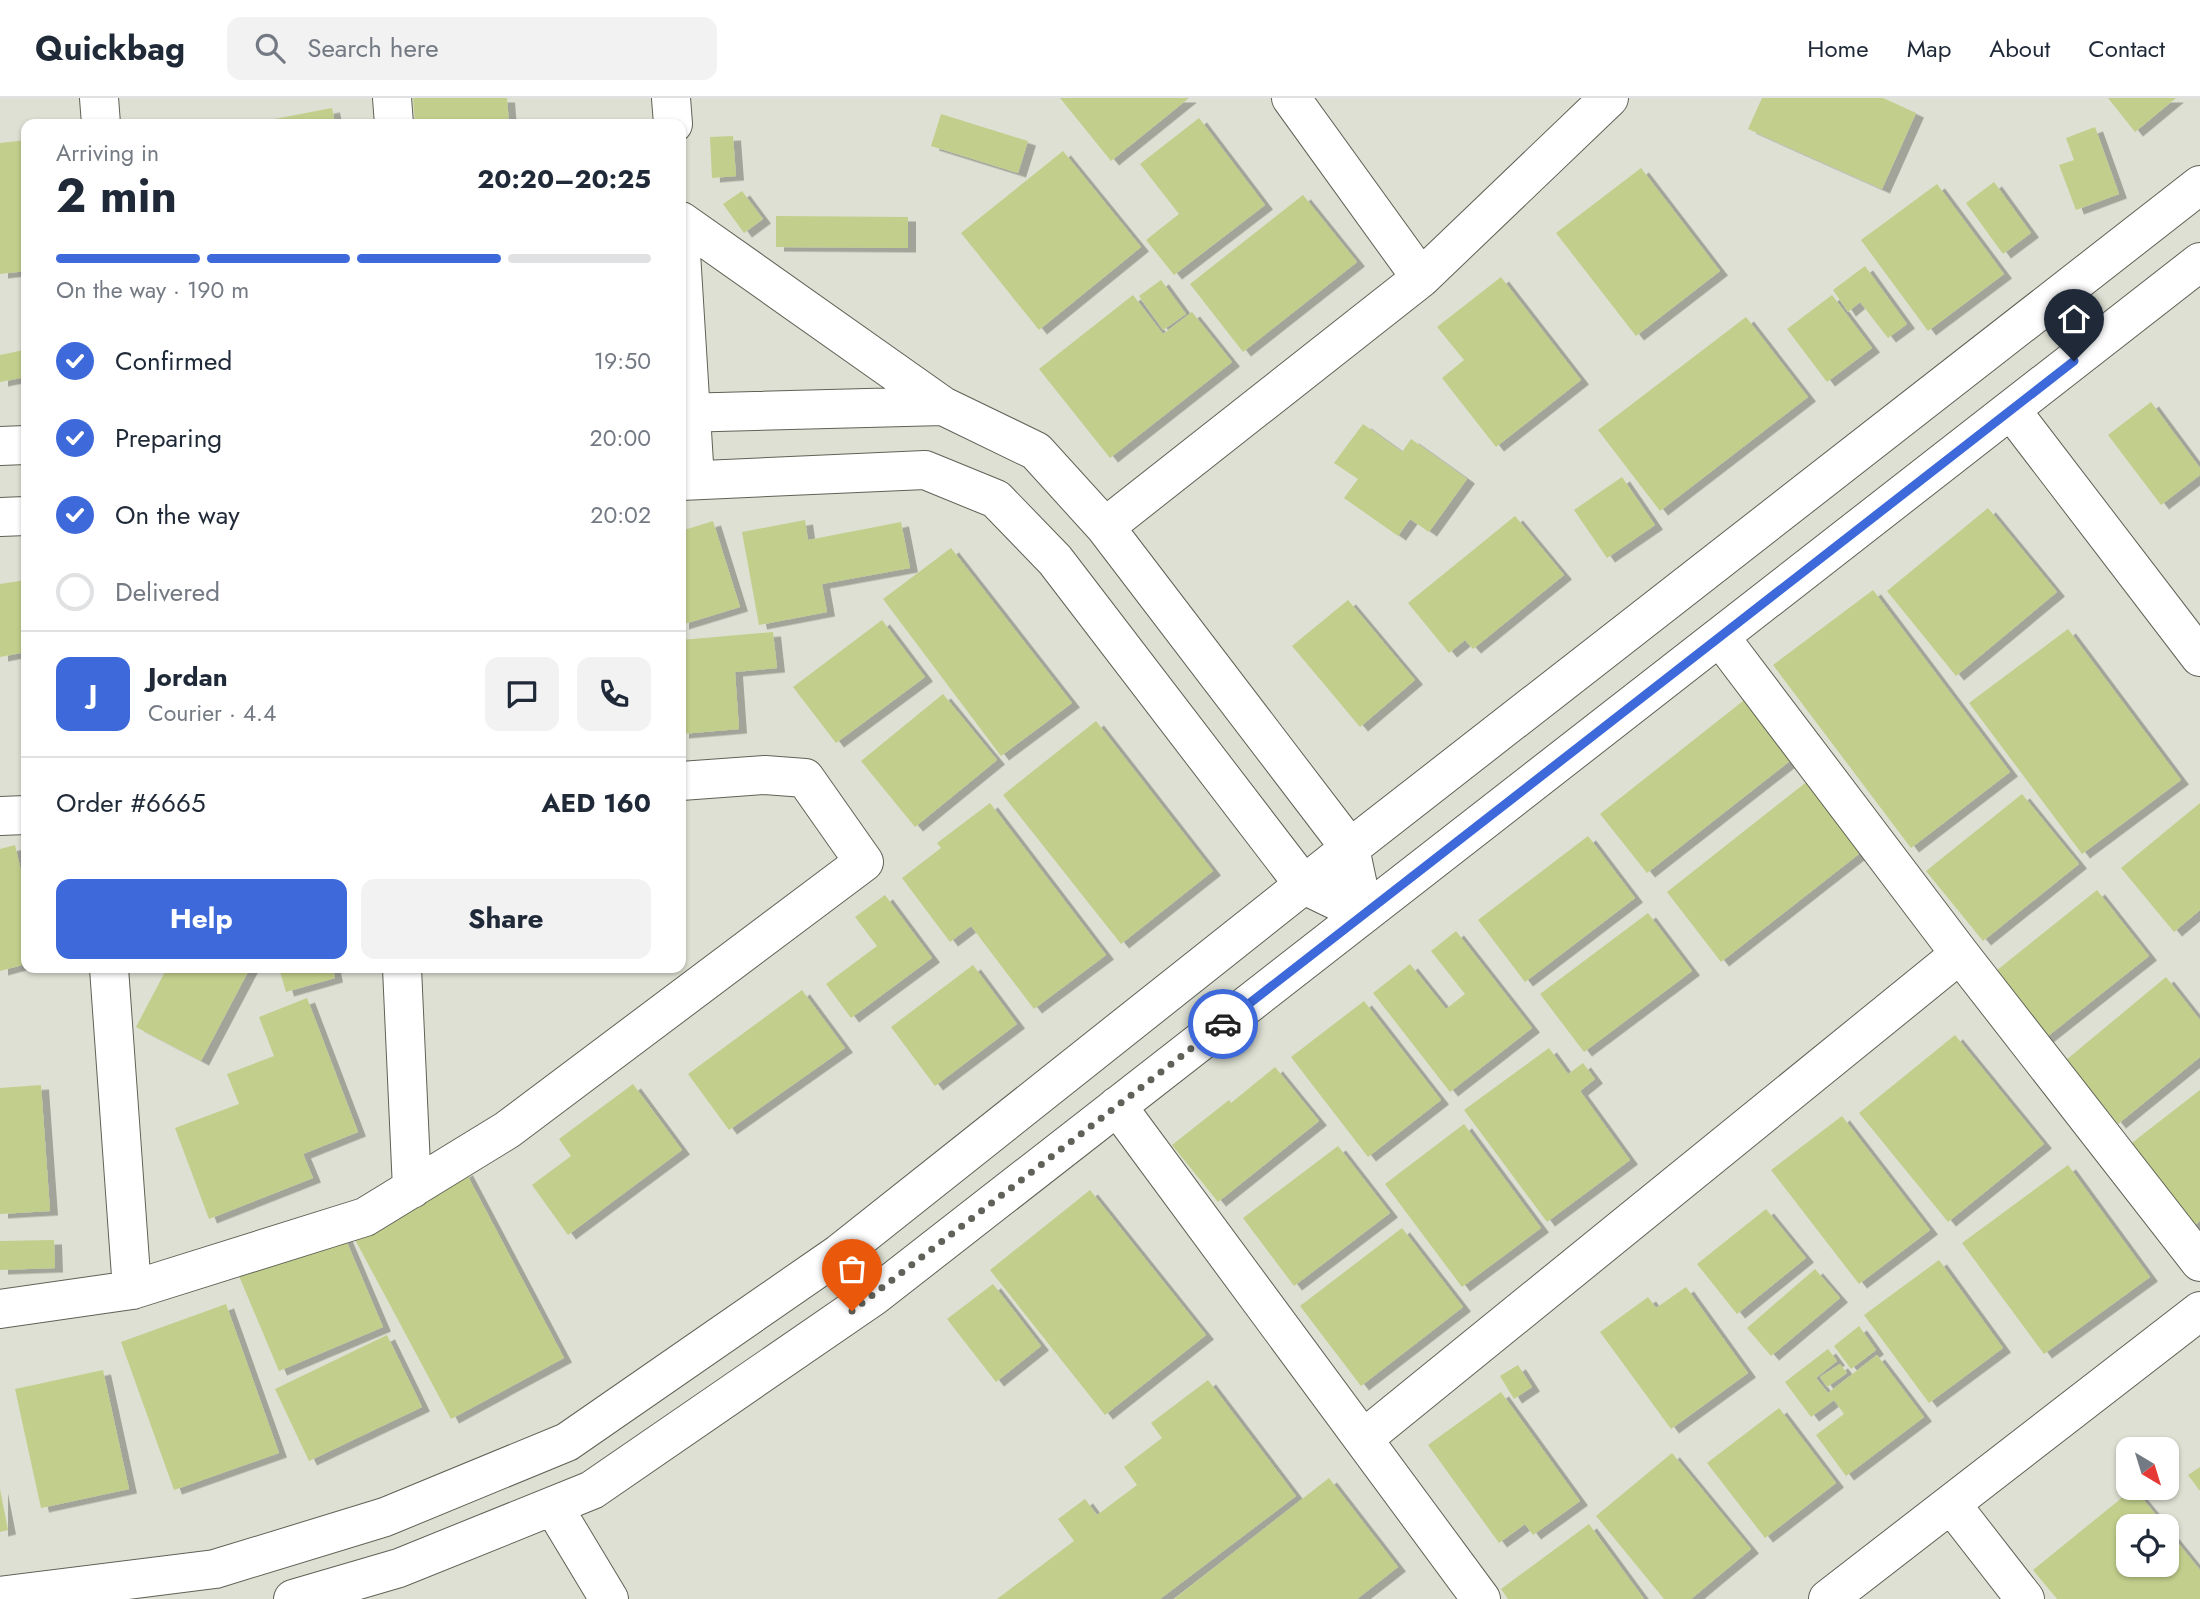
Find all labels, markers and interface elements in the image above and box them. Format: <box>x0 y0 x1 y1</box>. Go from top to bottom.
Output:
search box <box>227 17 717 80</box>
text: Quickbag <box>35 25 185 72</box>
icon: search <box>251 29 289 67</box>
text: Search here <box>307 29 439 67</box>
text: Home <box>1807 31 1869 66</box>
text: Map <box>1907 31 1951 66</box>
text: About <box>1989 31 2050 66</box>
text: Contact <box>2088 31 2165 66</box>
text: Arriving in <box>56 136 159 170</box>
text: 20:20–20:25 <box>477 160 651 198</box>
text: 2 min <box>56 163 177 229</box>
text: On the way · 190 m <box>56 273 249 307</box>
pin <box>2044 289 2104 361</box>
icon: home <box>2055 300 2093 338</box>
icon: check <box>56 342 94 380</box>
text: Confirmed <box>115 342 232 380</box>
text: 19:50 <box>594 344 651 378</box>
icon: check <box>56 419 94 457</box>
text: Preparing <box>115 419 222 457</box>
text: 20:00 <box>590 421 651 455</box>
icon: check <box>56 496 94 534</box>
text: On the way <box>115 496 240 534</box>
text: 20:02 <box>590 498 651 532</box>
text: Delivered <box>115 573 220 611</box>
button: chat <box>485 657 559 731</box>
button: phone <box>577 657 651 731</box>
text: Jordan <box>148 658 228 696</box>
text: J <box>89 675 97 713</box>
text: Courier · 4.4 <box>148 696 276 730</box>
text: Order #6665 <box>56 784 206 822</box>
text: AED 160 <box>542 784 651 822</box>
button: Help <box>56 879 347 959</box>
button: Share <box>361 879 651 959</box>
courier <box>1188 989 1258 1059</box>
icon: car <box>1204 1005 1242 1043</box>
pin <box>822 1239 882 1311</box>
icon: bag <box>833 1250 871 1288</box>
north arrow <box>2116 1437 2179 1500</box>
map controls <box>2116 1437 2179 1577</box>
button: locate <box>2116 1514 2179 1577</box>

